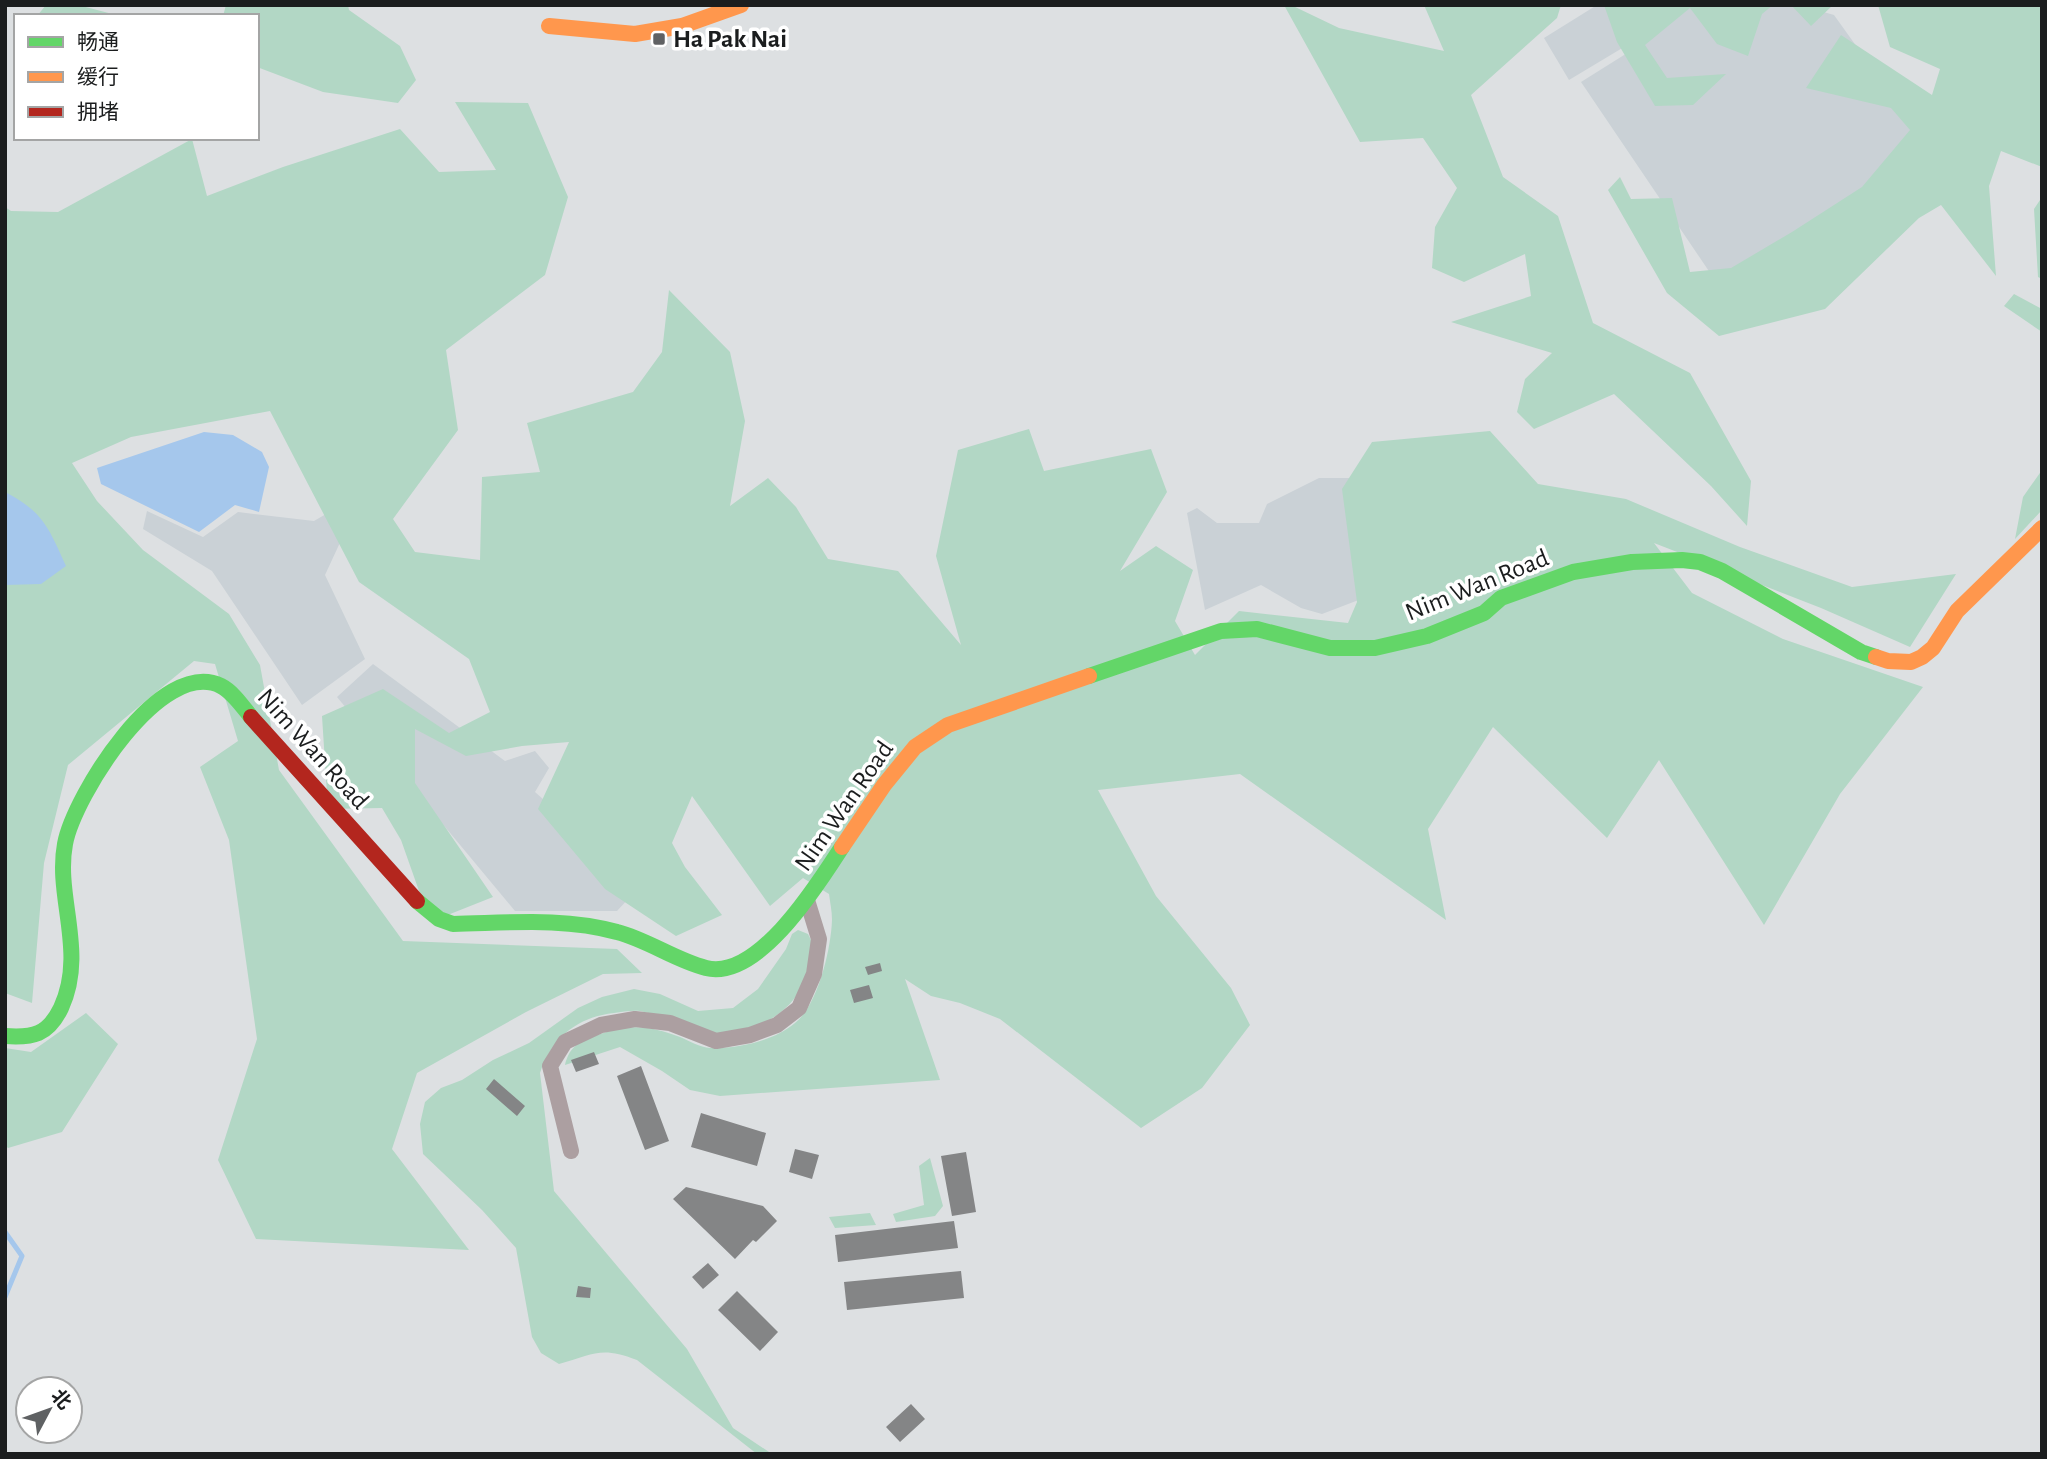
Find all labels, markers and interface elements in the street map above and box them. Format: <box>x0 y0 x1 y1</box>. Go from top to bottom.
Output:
legend <box>14 14 259 140</box>
place label: Ha Pak Nai <box>673 26 787 52</box>
text: 畅通 <box>77 31 119 53</box>
marker: Ha Pak Nai <box>651 31 667 47</box>
text: 缓行 <box>77 66 119 88</box>
text: 拥堵 <box>77 101 119 123</box>
street label: Nim Wan Road <box>1402 544 1552 626</box>
street label: Nim Wan Road <box>252 684 374 814</box>
street label: Nim Wan Road <box>790 736 898 876</box>
north arrow <box>14 1375 84 1445</box>
text: 北 <box>47 1386 75 1413</box>

